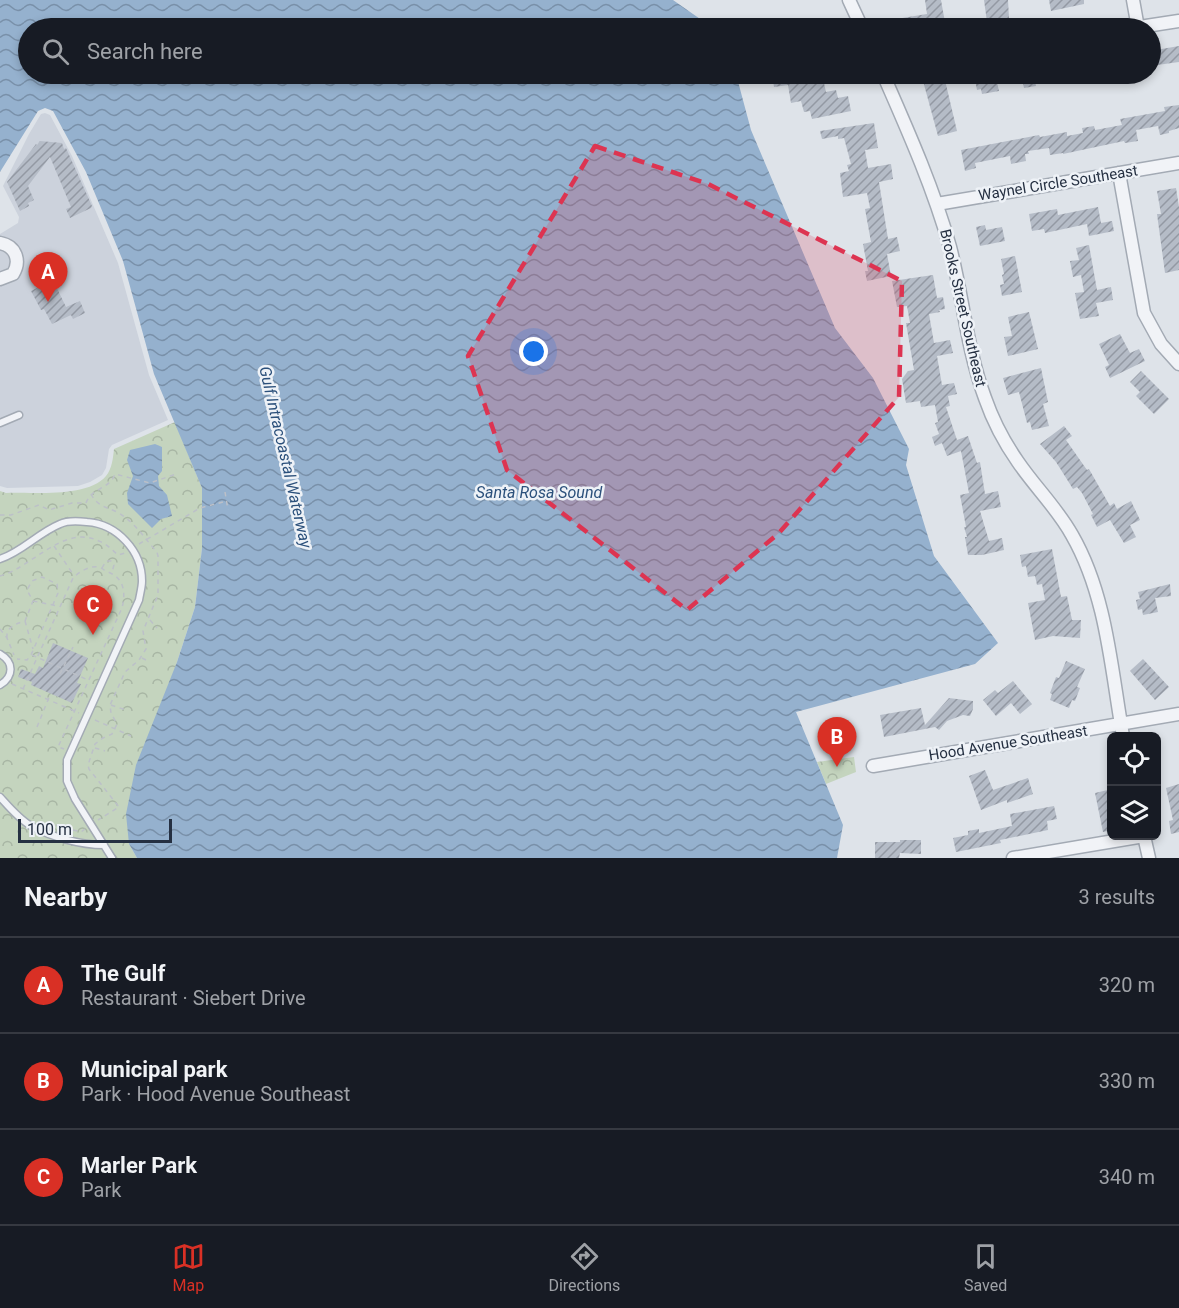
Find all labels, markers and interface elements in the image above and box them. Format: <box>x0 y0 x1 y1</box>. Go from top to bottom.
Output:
search box <box>18 18 1161 84</box>
icon: search <box>39 35 72 68</box>
text: Search here <box>87 39 203 64</box>
street label: Waynel Circle Southeast <box>977 162 1139 204</box>
street label: Brooks Street Southeast <box>936 227 990 389</box>
pin: A <box>28 252 68 302</box>
your location <box>519 337 548 366</box>
water label: Gulf Intracoastal Waterway <box>255 364 316 551</box>
water label: Santa Rosa Sound <box>476 483 602 502</box>
pin: C <box>74 586 112 635</box>
pin: B <box>818 718 856 767</box>
street label: Hood Avenue Southeast <box>927 722 1089 764</box>
map controls <box>1107 732 1161 840</box>
button: locate <box>1107 732 1161 786</box>
button: layers <box>1107 786 1161 840</box>
scale bar <box>18 816 172 844</box>
text: 100 m <box>27 820 72 839</box>
text: Nearby <box>24 882 107 912</box>
text: 3 results <box>1079 885 1155 909</box>
text: The Gulf <box>81 961 165 986</box>
text: A <box>37 973 50 997</box>
text: 320 m <box>1099 973 1155 997</box>
text: Restaurant · Siebert Drive <box>81 986 306 1010</box>
text: Municipal park <box>81 1057 227 1082</box>
text: B <box>37 1069 50 1093</box>
text: 330 m <box>1099 1069 1155 1093</box>
text: Park · Hood Avenue Southeast <box>81 1082 350 1106</box>
text: Marler Park <box>81 1153 197 1178</box>
text: C <box>37 1165 50 1189</box>
text: 340 m <box>1099 1165 1155 1189</box>
text: Park <box>81 1178 121 1202</box>
tab: Map <box>172 1240 205 1295</box>
tab: Directions <box>548 1240 620 1295</box>
tab: Saved <box>964 1240 1007 1295</box>

